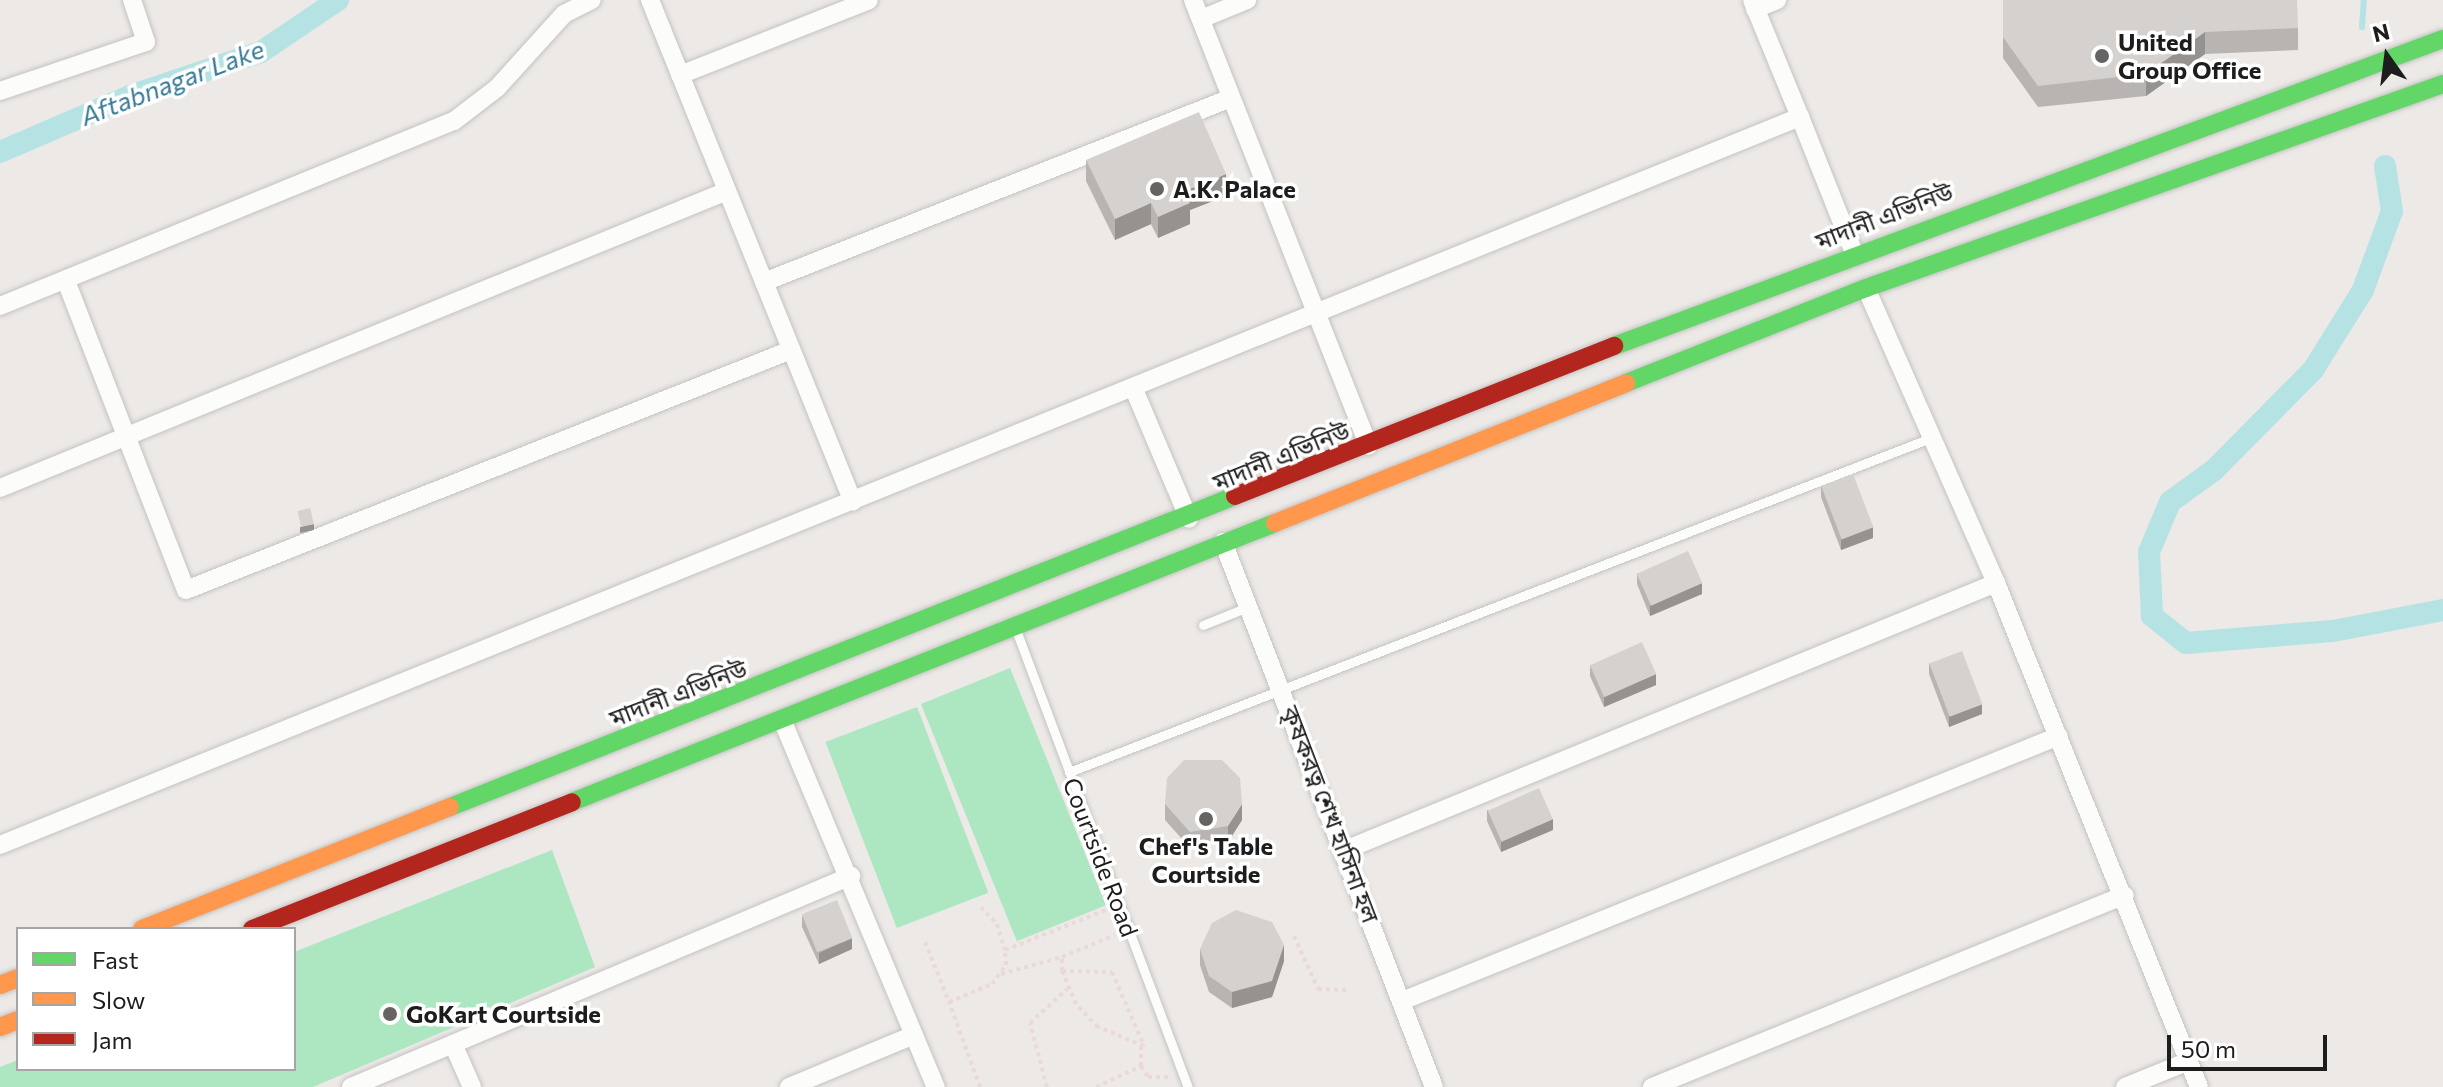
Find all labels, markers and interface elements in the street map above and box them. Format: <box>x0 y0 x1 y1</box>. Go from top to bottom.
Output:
north arrow <box>2347 16 2427 96</box>
text: N <box>2370 17 2392 47</box>
place label: United Group Office <box>2118 28 2261 84</box>
water label: Aftabnagar Lake <box>76 33 268 131</box>
marker: United Group Office <box>2093 47 2111 65</box>
place label: A.K. Palace <box>1173 175 1296 203</box>
street label: মাদানী এভিনিউ <box>1811 177 1957 255</box>
marker: A.K. Palace <box>1148 180 1166 198</box>
street label: মাদানী এভিনিউ <box>1208 416 1354 496</box>
street label: মাদানী এভিনিউ <box>605 654 751 732</box>
street label: কৃষকরত্ন শেখ হাসিনা হল <box>1276 701 1386 927</box>
street label: Courtside Road <box>1057 773 1145 941</box>
marker: Chef's Table Courtside <box>1197 810 1215 828</box>
place label: Chef's Table Courtside <box>1139 832 1273 888</box>
legend <box>16 927 296 1071</box>
text: Fast <box>92 945 139 974</box>
text: Slow <box>92 985 145 1014</box>
place label: GoKart Courtside <box>406 1000 601 1028</box>
marker: GoKart Courtside <box>381 1005 399 1023</box>
scale bar <box>2171 1019 2331 1069</box>
text: Jam <box>92 1025 132 1054</box>
text: 50 m <box>2181 1034 2236 1063</box>

